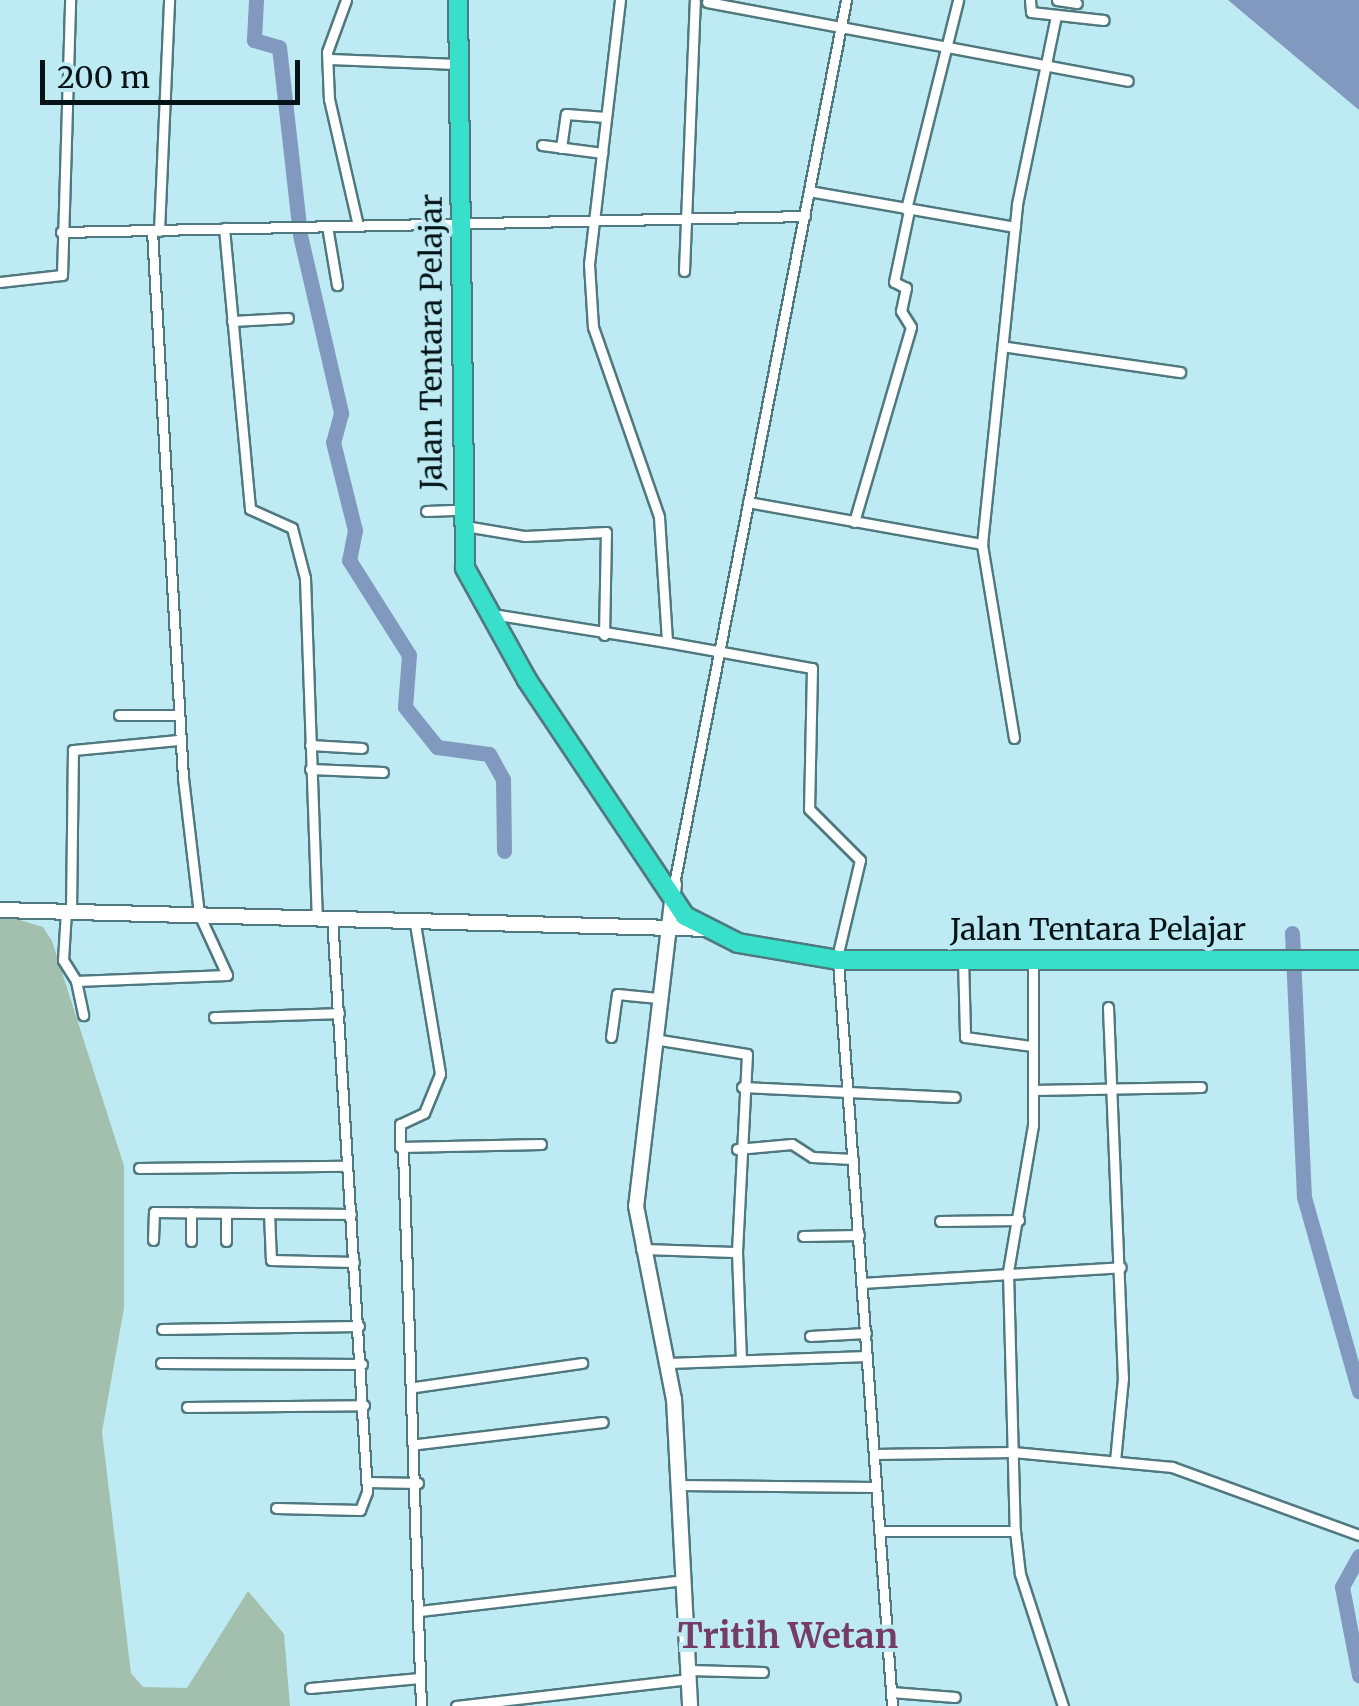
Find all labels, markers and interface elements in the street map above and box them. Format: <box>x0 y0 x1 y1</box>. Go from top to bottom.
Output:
scale bar <box>45 40 305 102</box>
text: 200 m <box>57 58 150 96</box>
street label: Jalan Tentara Pelajar <box>413 194 449 490</box>
street label: Jalan Tentara Pelajar <box>950 911 1246 947</box>
district label: Tritih Wetan <box>678 1615 898 1657</box>

